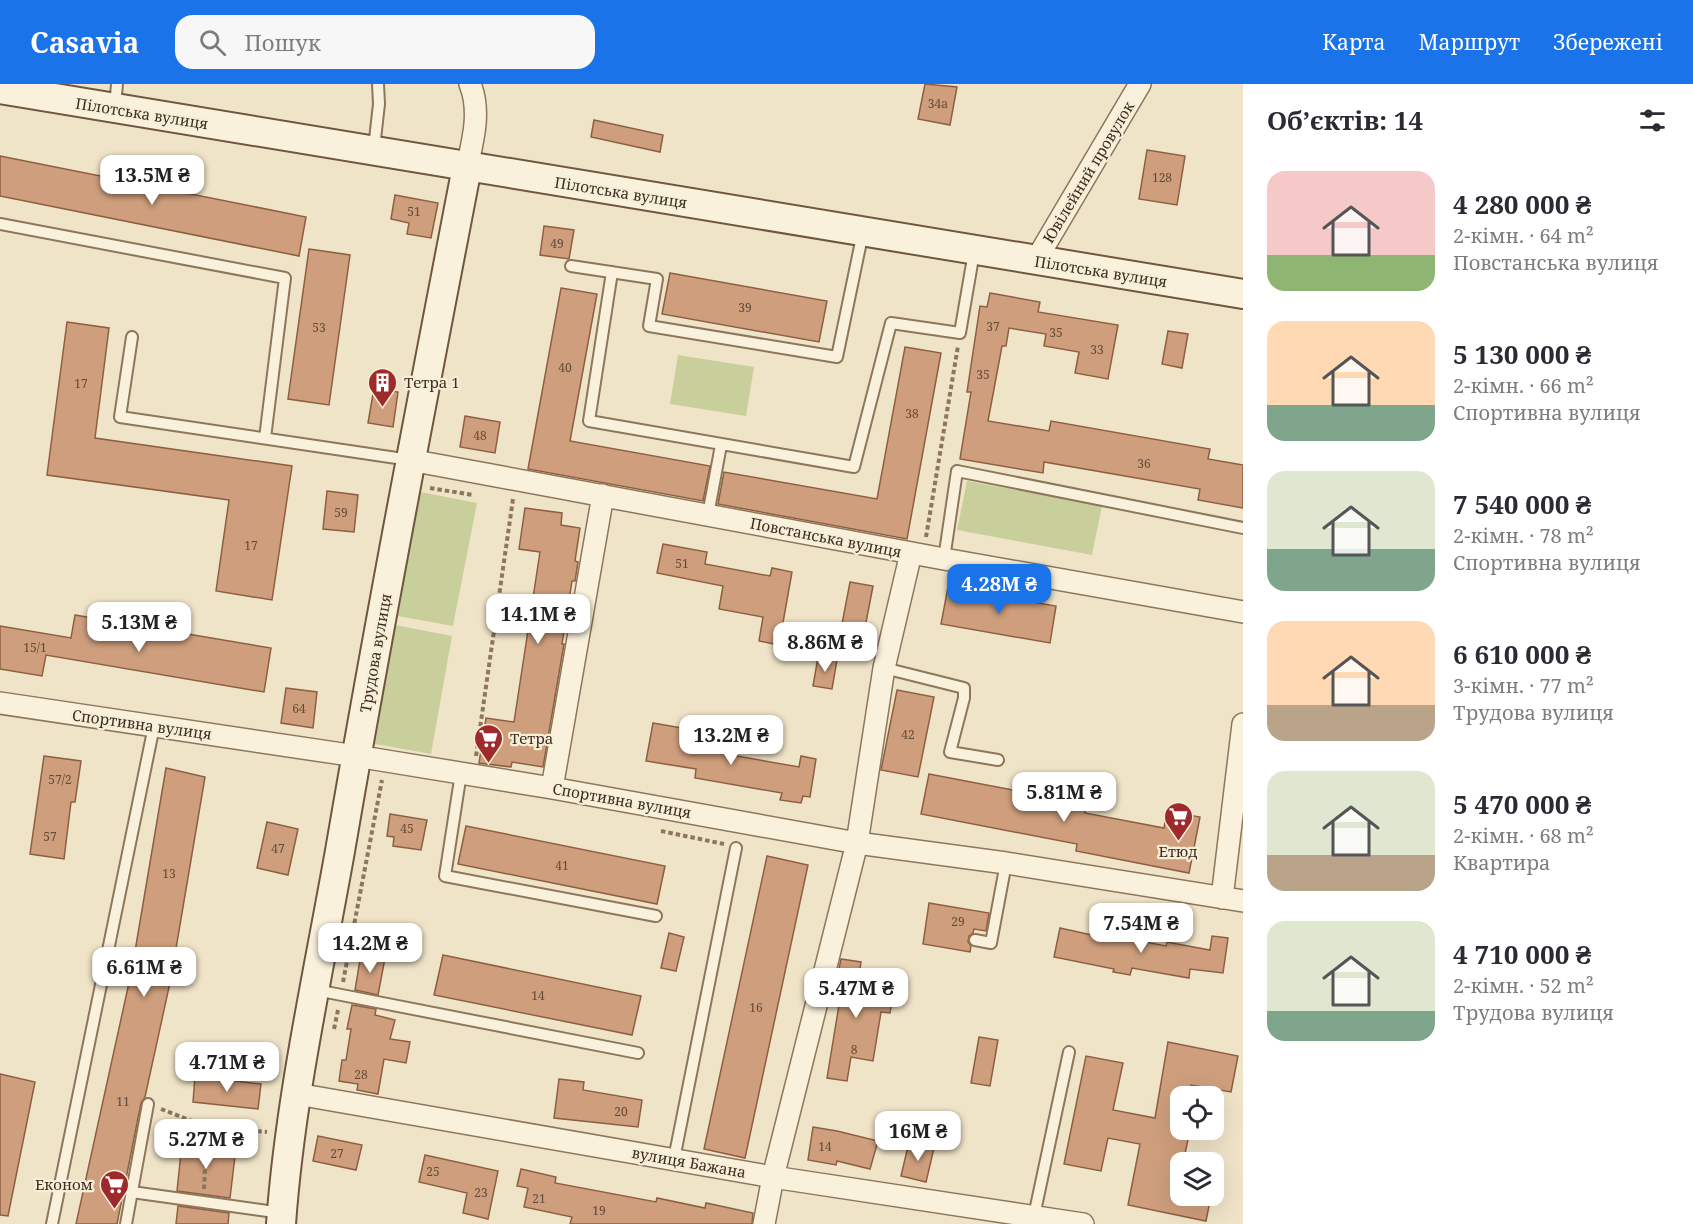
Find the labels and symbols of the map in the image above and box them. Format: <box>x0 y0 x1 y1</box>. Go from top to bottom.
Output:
street label: Пілотська вулиця <box>74 93 210 133</box>
house number: 34а <box>928 95 948 112</box>
street label: Ювілейний провулок <box>1038 97 1138 247</box>
pin: 13.5M ₴ <box>97 155 207 206</box>
house number: 128 <box>1152 169 1172 186</box>
street label: Пілотська вулиця <box>553 172 689 212</box>
house number: 51 <box>407 203 421 220</box>
house number: 49 <box>550 235 564 252</box>
street label: Пілотська вулиця <box>1033 251 1169 291</box>
house number: 39 <box>738 299 752 316</box>
house number: 37 <box>986 318 1000 335</box>
house number: 53 <box>312 319 326 336</box>
house number: 35 <box>1049 324 1063 341</box>
house number: 33 <box>1090 341 1104 358</box>
house number: 40 <box>558 359 572 376</box>
building icon: Тетра 1 <box>367 366 399 408</box>
house number: 35 <box>976 366 990 383</box>
place label: Тетра 1 <box>404 372 460 392</box>
house number: 17 <box>74 375 88 392</box>
house number: 38 <box>905 405 919 422</box>
house number: 48 <box>473 427 487 444</box>
house number: 36 <box>1137 455 1151 472</box>
house number: 59 <box>334 504 348 521</box>
street label: Повстанська вулиця <box>748 512 904 562</box>
house number: 17 <box>244 537 258 554</box>
house number: 51 <box>675 555 689 572</box>
pin: 4.28M ₴ <box>944 564 1054 615</box>
street label: Трудова вулиця <box>355 592 395 714</box>
pin: 14.1M ₴ <box>483 594 593 645</box>
pin: 5.13M ₴ <box>84 602 194 653</box>
pin: 8.86M ₴ <box>770 622 880 673</box>
house number: 15/1 <box>23 639 47 656</box>
house number: 64 <box>292 700 306 717</box>
street label: Спортивна вулиця <box>71 704 213 744</box>
pin: 13.2M ₴ <box>676 715 786 766</box>
supermarket icon: Тетра <box>473 722 505 764</box>
house number: 42 <box>901 726 915 743</box>
place label: Тетра <box>510 728 553 748</box>
house number: 57/2 <box>48 771 72 788</box>
pin: 5.81M ₴ <box>1009 772 1119 823</box>
street label: Спортивна вулиця <box>551 778 693 822</box>
supermarket icon: Етюд <box>1162 800 1194 842</box>
house number: 45 <box>400 820 414 837</box>
house number: 57 <box>43 828 57 845</box>
house number: 47 <box>271 840 285 857</box>
place label: Етюд <box>1158 841 1198 861</box>
house number: 41 <box>555 857 569 874</box>
house number: 13 <box>162 865 176 882</box>
pin: 7.54M ₴ <box>1086 903 1196 954</box>
house number: 29 <box>951 913 965 930</box>
pin: 14.2M ₴ <box>315 923 425 974</box>
pin: 6.61M ₴ <box>89 947 199 998</box>
pin: 5.47M ₴ <box>801 968 911 1019</box>
house number: 14 <box>531 987 545 1004</box>
house number: 16 <box>749 999 763 1016</box>
house number: 8 <box>851 1041 858 1058</box>
pin: 4.71M ₴ <box>172 1042 282 1093</box>
house number: 28 <box>354 1066 368 1083</box>
house number: 11 <box>116 1093 130 1110</box>
house number: 20 <box>614 1103 628 1120</box>
pin: 16M ₴ <box>876 1111 960 1162</box>
pin: 5.27M ₴ <box>151 1119 261 1170</box>
house number: 14 <box>818 1138 832 1155</box>
street label: вулиця Бажана <box>630 1142 748 1182</box>
house number: 27 <box>330 1145 344 1162</box>
house number: 25 <box>426 1163 440 1180</box>
supermarket icon: Економ <box>98 1168 130 1210</box>
place label: Економ <box>35 1174 93 1194</box>
house number: 23 <box>474 1184 488 1201</box>
house number: 21 <box>532 1190 546 1207</box>
house number: 19 <box>592 1202 606 1219</box>

